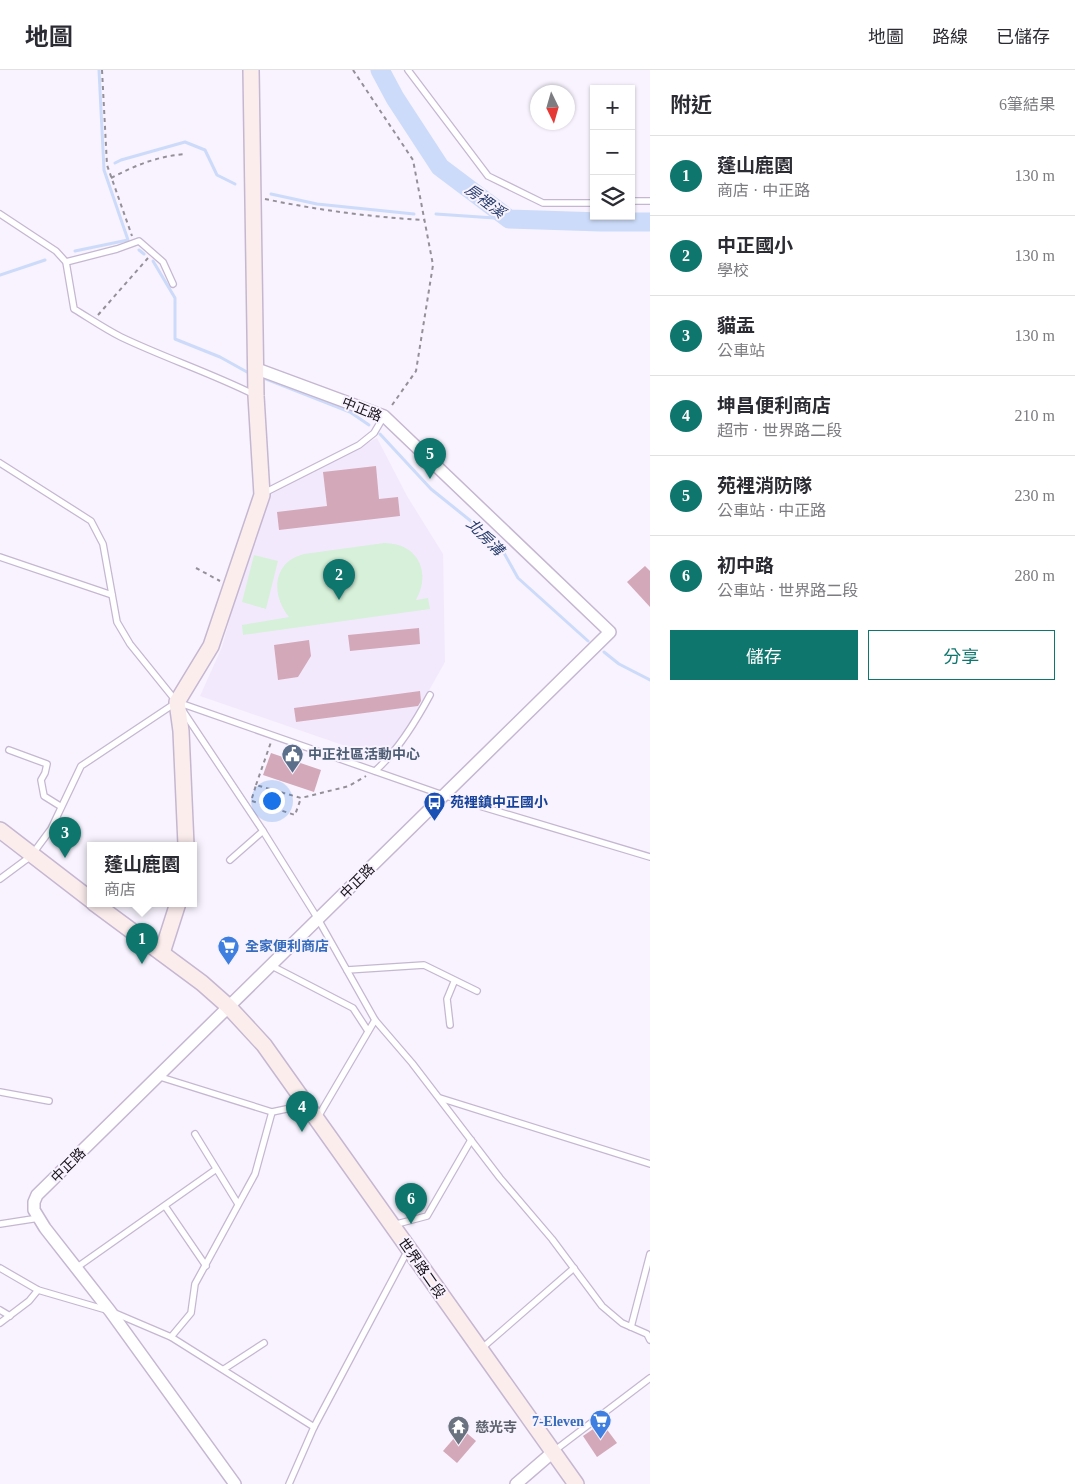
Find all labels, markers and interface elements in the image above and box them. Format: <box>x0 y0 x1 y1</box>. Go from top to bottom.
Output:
text: 地圖 <box>25 24 73 50</box>
text: 地圖 <box>868 27 904 47</box>
text: 路線 <box>932 27 968 47</box>
text: 已儲存 <box>996 27 1050 47</box>
north arrow <box>530 85 575 130</box>
map controls <box>590 85 635 220</box>
button: + <box>590 85 635 130</box>
text: 附近 <box>670 93 712 117</box>
text: 6筆結果 <box>999 96 1055 113</box>
button: − <box>590 130 635 175</box>
text: 蓬山鹿園 <box>717 155 793 176</box>
text: 1 <box>682 167 690 184</box>
text: 130 m <box>1015 167 1055 184</box>
button: layers <box>590 175 635 220</box>
water label: 房裡溪 <box>462 181 509 222</box>
text: 商店 · 中正路 <box>717 182 810 199</box>
text: 中正國小 <box>717 235 793 256</box>
text: 2 <box>682 247 690 264</box>
text: 130 m <box>1015 247 1055 264</box>
text: 學校 <box>717 262 749 279</box>
text: 貓盂 <box>717 315 755 336</box>
text: 3 <box>682 327 690 344</box>
text: 130 m <box>1015 327 1055 344</box>
text: 公車站 <box>717 342 765 359</box>
street label: 中正路 <box>340 395 384 424</box>
text: 坤昌便利商店 <box>717 395 831 416</box>
text: 4 <box>682 407 690 424</box>
text: 210 m <box>1015 407 1055 424</box>
text: 超市 · 世界路二段 <box>717 422 842 439</box>
pin: 5 <box>414 438 446 479</box>
text: 苑裡消防隊 <box>717 475 812 496</box>
text: 5 <box>682 487 690 504</box>
text: 230 m <box>1015 487 1055 504</box>
text: 公車站 · 中正路 <box>717 502 826 519</box>
water label: 北房溝 <box>463 515 508 560</box>
text: 初中路 <box>717 555 774 576</box>
pin: 2 <box>323 559 355 600</box>
text: 6 <box>682 567 690 584</box>
text: 280 m <box>1015 567 1055 584</box>
text: 公車站 · 世界路二段 <box>717 582 858 599</box>
button: 儲存 <box>670 630 858 680</box>
button: 分享 <box>868 630 1055 680</box>
public building icon: 中正社區活動中心 <box>280 742 304 773</box>
place label: 中正社區活動中心 <box>308 746 420 762</box>
your location <box>259 788 285 814</box>
bus stop icon: 苑裡鎮中正國小 <box>422 790 446 821</box>
place label: 苑裡鎮中正國小 <box>450 794 548 810</box>
pin: 3 <box>49 817 81 858</box>
popup <box>87 842 197 907</box>
text: 蓬山鹿園 <box>104 854 180 875</box>
street label: 中正路 <box>337 861 378 902</box>
text: 商店 <box>104 881 136 898</box>
pin: 1 <box>126 923 158 964</box>
supermarket icon: 全家便利商店 <box>217 934 241 965</box>
place label: 全家便利商店 <box>245 938 329 954</box>
pin: 4 <box>286 1091 318 1132</box>
street label: 中正路 <box>48 1145 89 1186</box>
pin: 6 <box>395 1183 427 1224</box>
street label: 世界路二段 <box>395 1235 448 1301</box>
supermarket icon: 7-Eleven <box>588 1409 612 1440</box>
place label: 7-Eleven <box>532 1414 584 1429</box>
temple icon: 慈光寺 <box>447 1415 471 1446</box>
place label: 慈光寺 <box>475 1419 517 1435</box>

